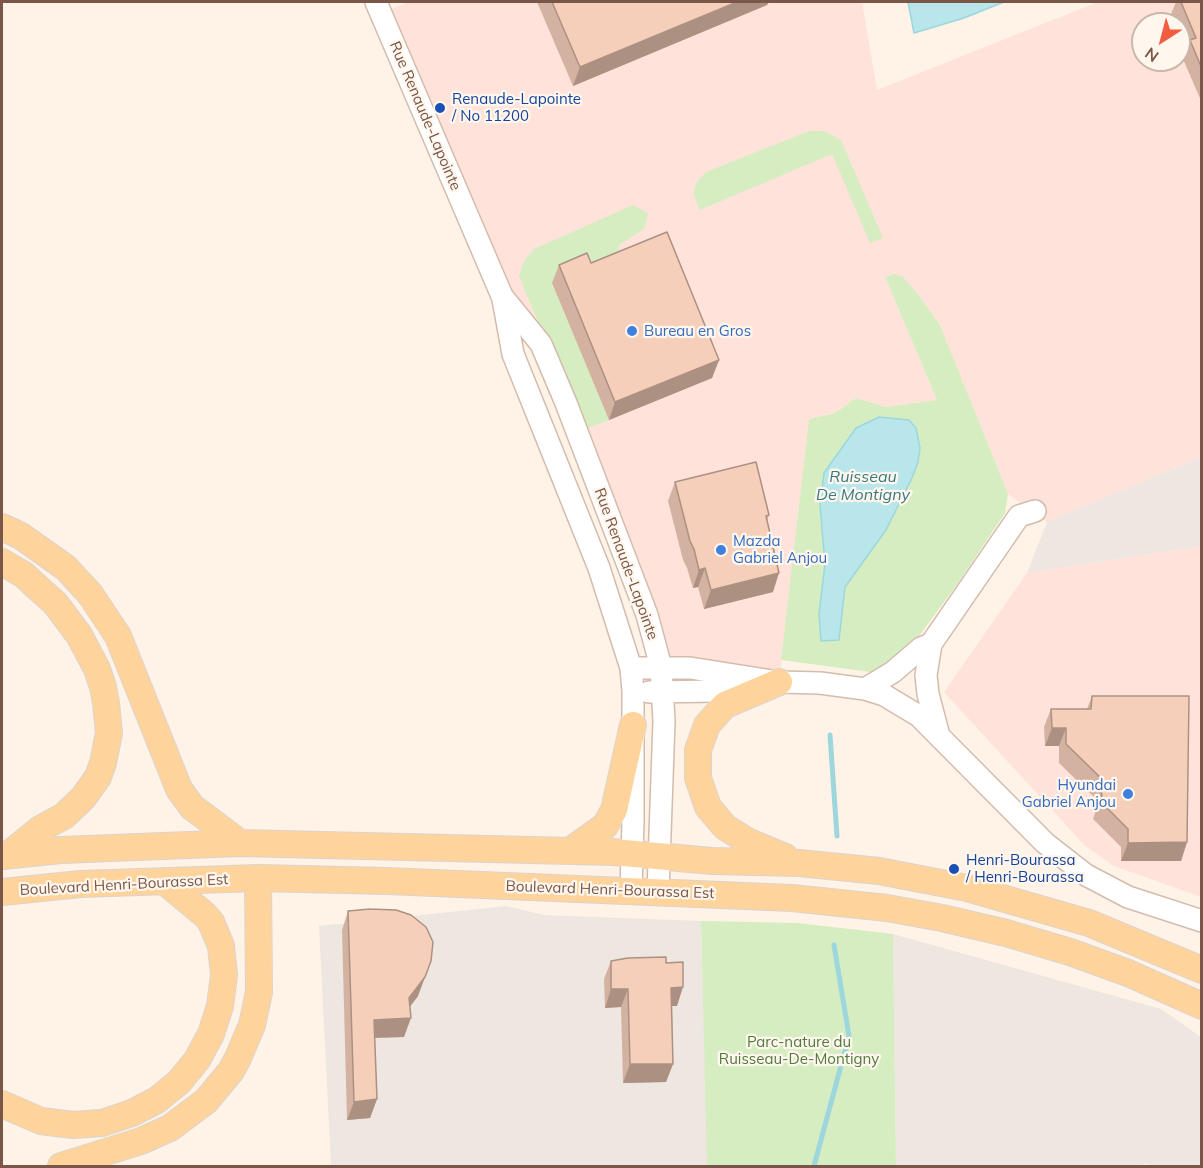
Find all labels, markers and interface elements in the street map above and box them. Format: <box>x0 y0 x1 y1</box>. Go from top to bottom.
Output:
north arrow <box>1131 12 1191 72</box>
street label: Rue Renaude-Lapointe <box>385 39 465 193</box>
text: N <box>1141 43 1162 67</box>
place label: Renaude-Lapointe / No 11200 <box>452 90 581 125</box>
marker: Renaude-Lapointe / No 11200 <box>433 101 447 115</box>
place label: Bureau en Gros <box>644 322 751 340</box>
marker: Bureau en Gros <box>625 324 639 338</box>
water label: Ruisseau De Montigny <box>816 467 910 505</box>
street label: Rue Renaude-Lapointe <box>590 486 662 642</box>
place label: Mazda Gabriel Anjou <box>733 532 827 567</box>
marker: Mazda Gabriel Anjou <box>714 543 728 557</box>
place label: Hyundai Gabriel Anjou <box>1022 776 1116 811</box>
marker: Hyundai Gabriel Anjou <box>1121 787 1135 801</box>
place label: Henri-Bourassa / Henri-Bourassa <box>966 851 1084 886</box>
marker: Henri-Bourassa / Henri-Bourassa <box>947 862 961 876</box>
street label: Boulevard Henri-Bourassa Est <box>19 871 229 899</box>
street label: Boulevard Henri-Bourassa Est <box>505 877 715 903</box>
park label: Parc-nature du Ruisseau-De-Montigny <box>719 1033 879 1068</box>

